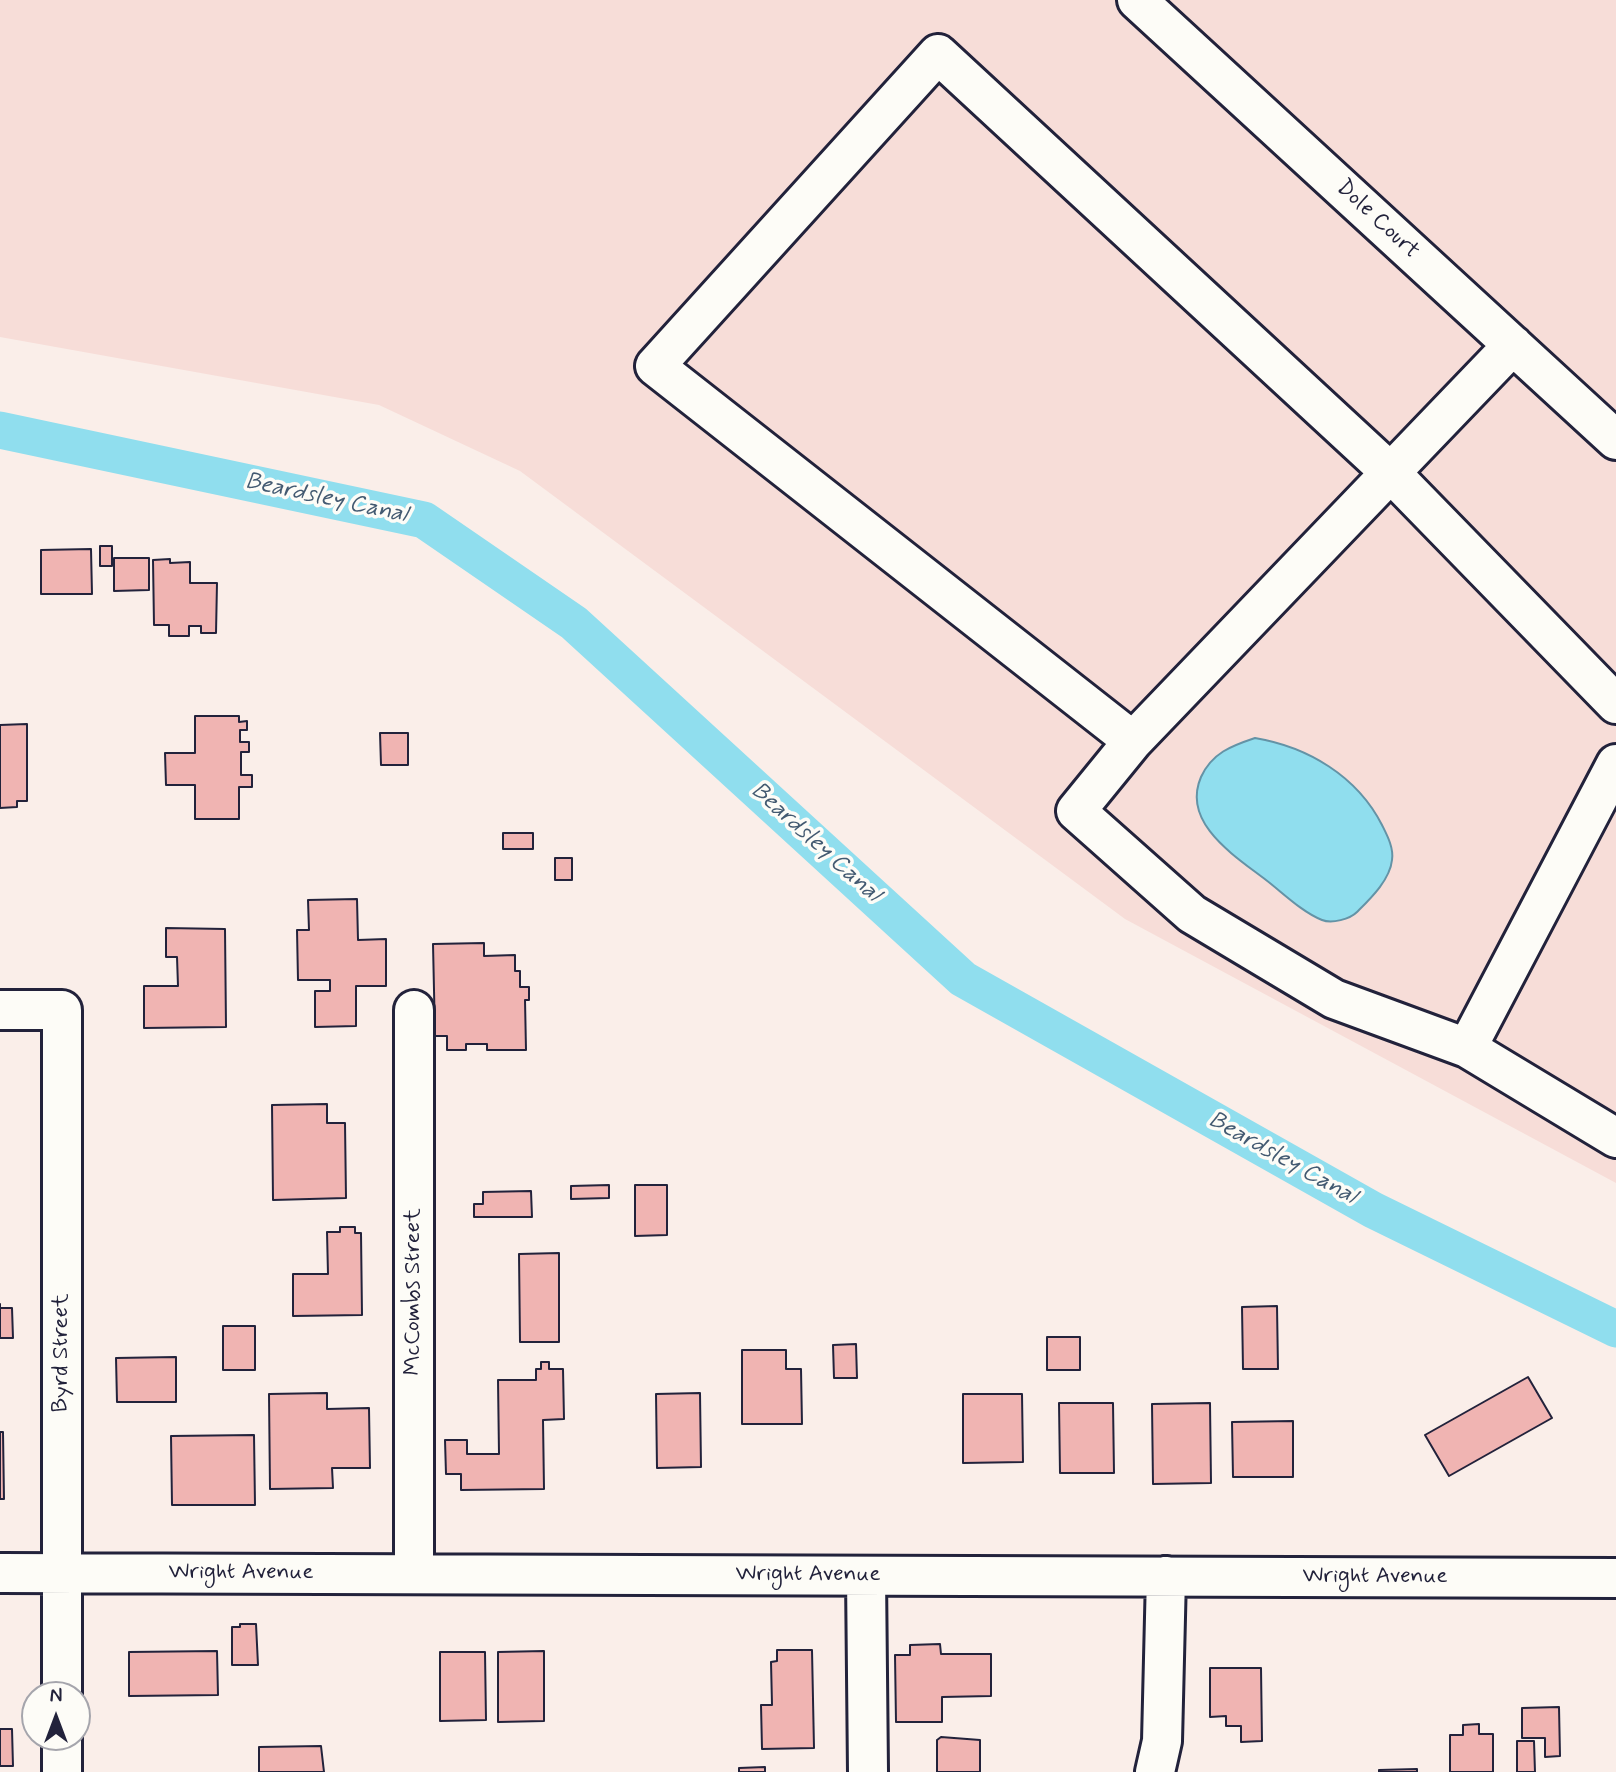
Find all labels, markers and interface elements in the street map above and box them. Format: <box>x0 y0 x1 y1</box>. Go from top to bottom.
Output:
street label: Dole Court <box>1330 175 1424 265</box>
water label: Beardsley Canal <box>242 468 410 530</box>
water label: Beardsley Canal <box>744 777 886 909</box>
water label: Beardsley Canal <box>1203 1106 1361 1212</box>
street label: McCombs Street <box>400 1208 428 1376</box>
street label: Byrd Street <box>48 1293 76 1413</box>
street label: Wright Avenue <box>168 1559 314 1587</box>
street label: Wright Avenue <box>735 1561 881 1589</box>
street label: Wright Avenue <box>1302 1563 1448 1591</box>
north arrow <box>21 1681 91 1751</box>
text: N <box>50 1684 62 1709</box>

